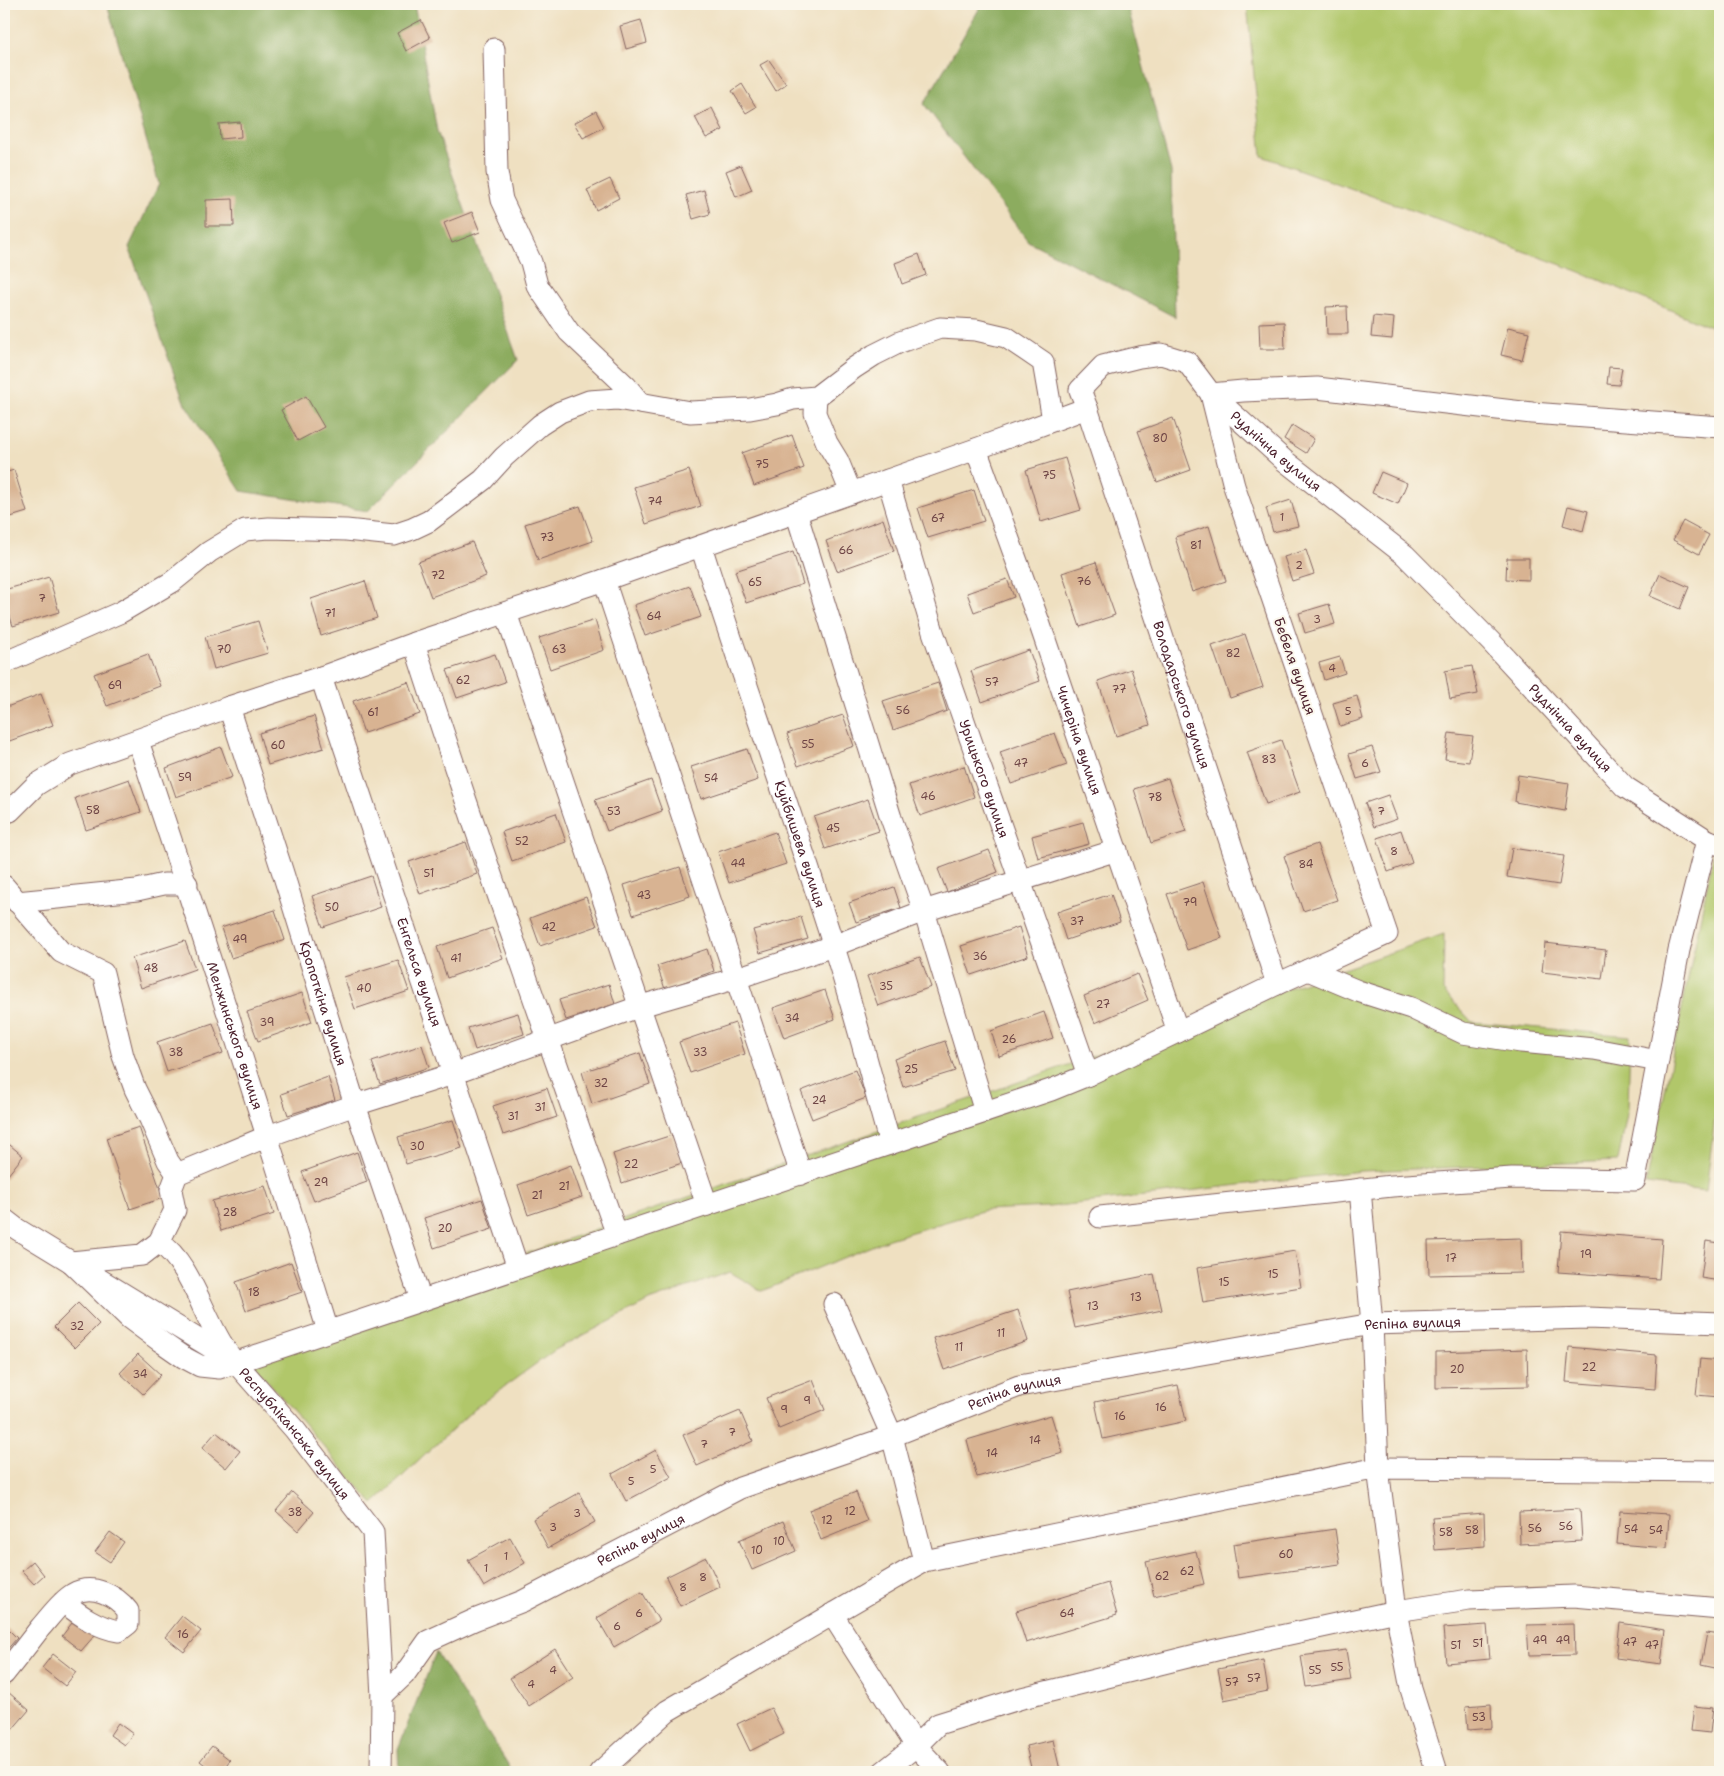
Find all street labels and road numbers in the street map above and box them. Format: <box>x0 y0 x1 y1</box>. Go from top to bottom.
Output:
street label: Руднічна вулиця <box>1227 407 1325 495</box>
street label: Бебеля вулиця <box>1270 615 1320 717</box>
street label: Володарського вулиця <box>1149 619 1214 771</box>
street label: Руднічна вулиця <box>1525 680 1616 776</box>
street label: Чичеріна вулиця <box>1052 683 1106 797</box>
street label: Урицького вулиця <box>955 717 1013 840</box>
street label: Куйбишева вулиця <box>771 778 830 910</box>
street label: Енгельса вулиця <box>393 915 446 1029</box>
street label: Кропоткіна вулиця <box>296 939 351 1068</box>
street label: Менжинського вулиця <box>203 959 267 1112</box>
street label: Рєпіна вулиця <box>1363 1313 1461 1334</box>
street label: Республіканська вулиця <box>235 1364 354 1503</box>
street label: Рєпіна вулиця <box>965 1370 1062 1414</box>
street label: Рєпіна вулиця <box>594 1509 688 1570</box>

